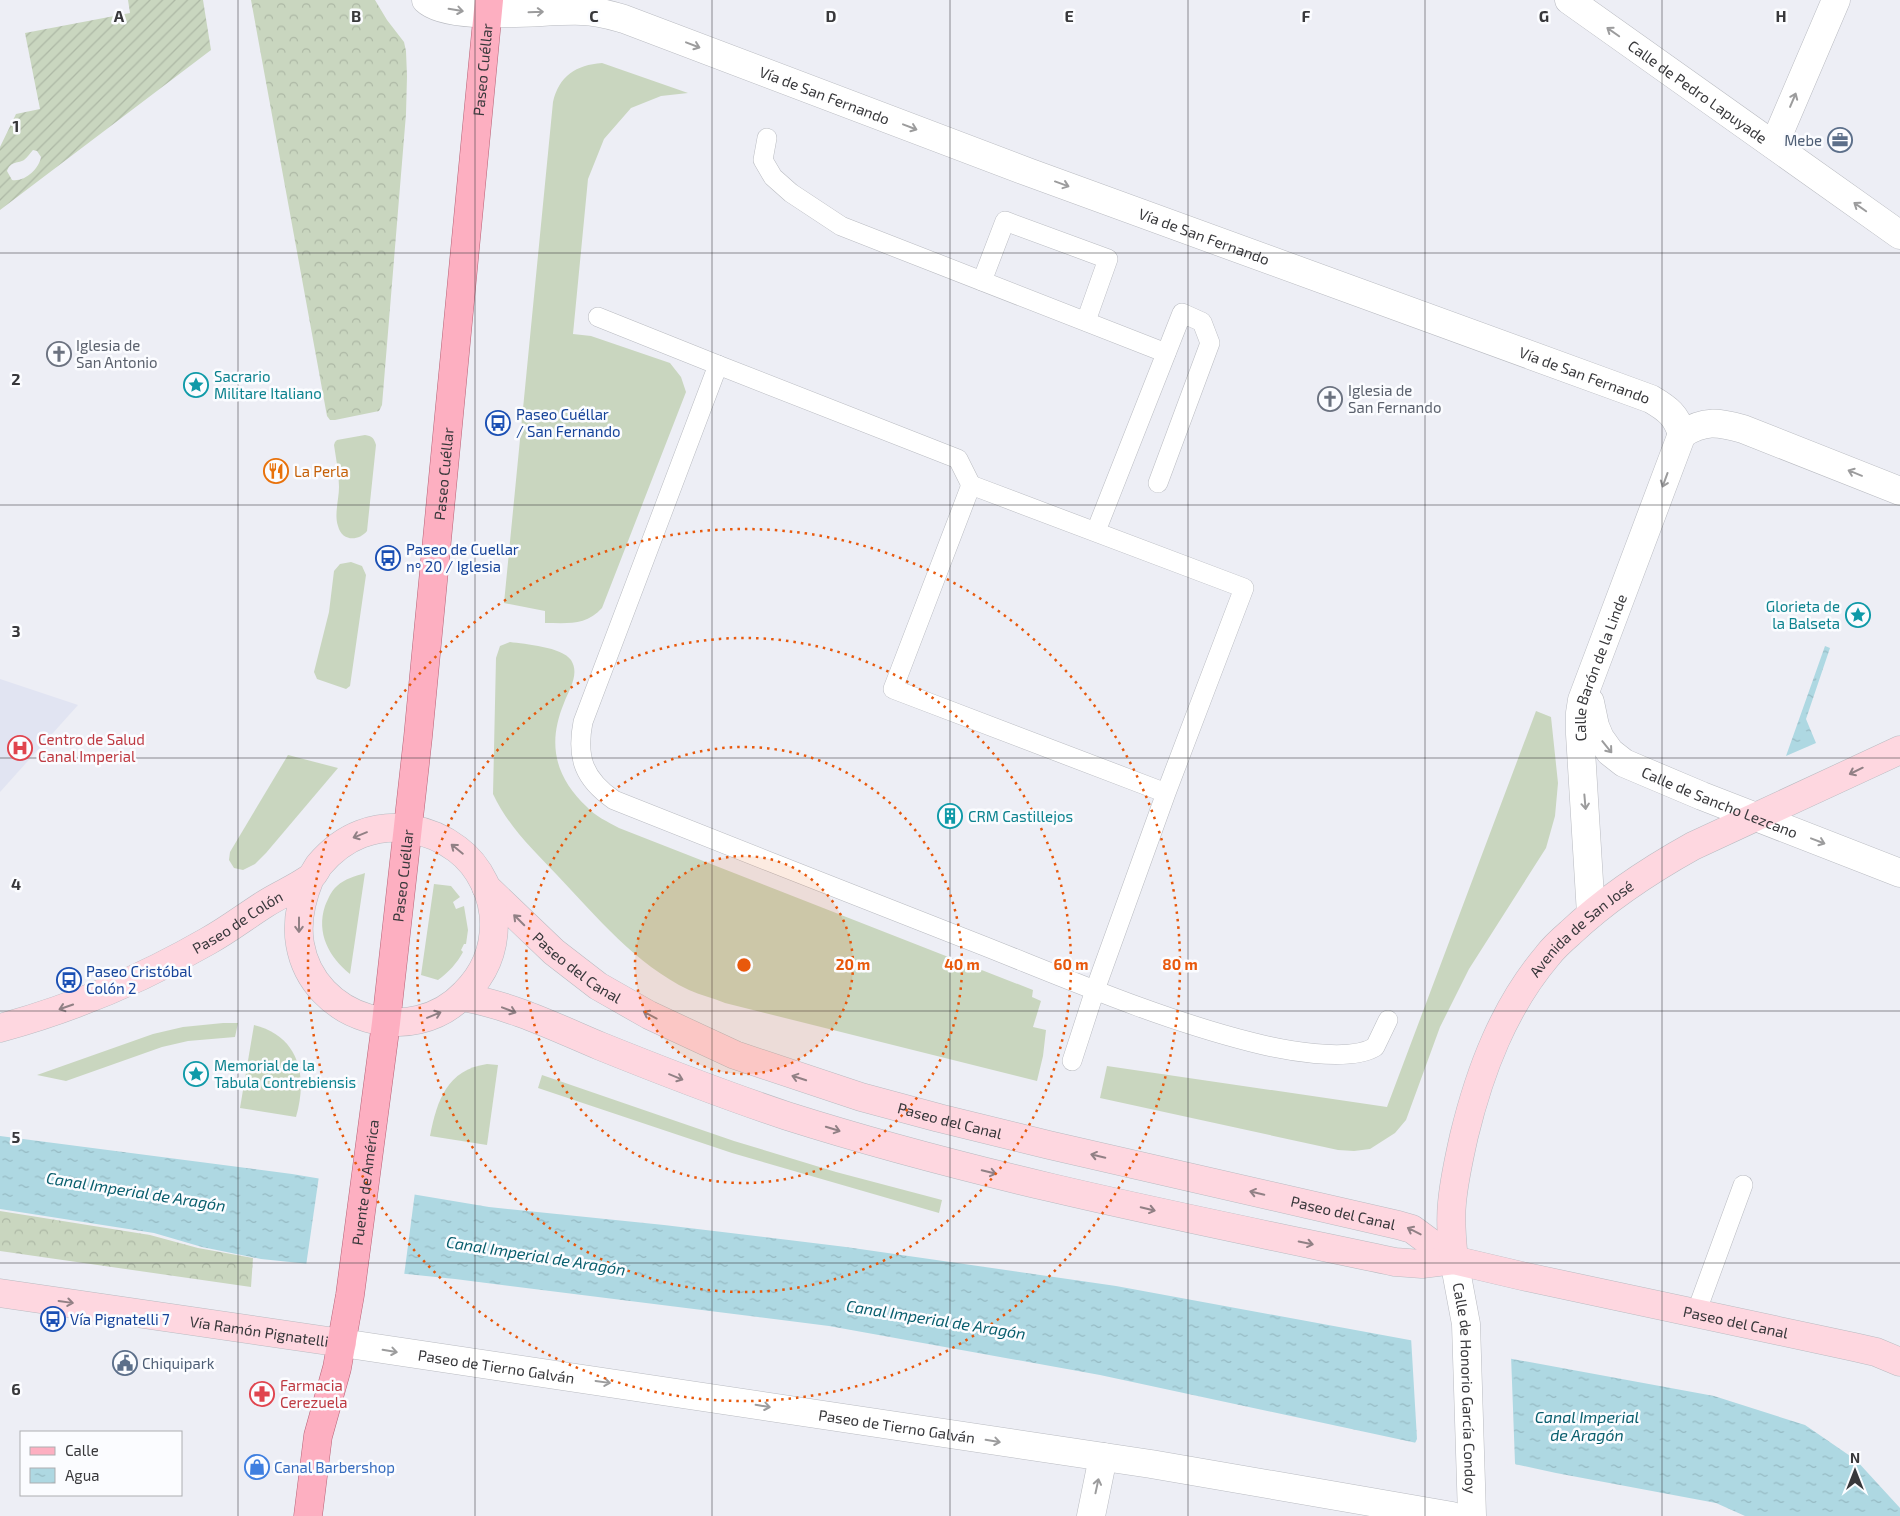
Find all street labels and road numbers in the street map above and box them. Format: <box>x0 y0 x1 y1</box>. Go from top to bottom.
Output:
street label: Paseo Cuéllar <box>469 22 496 117</box>
street label: Calle de Pedro Lapuyade <box>1625 36 1771 147</box>
street label: Vía de San Fernando <box>757 62 892 128</box>
street label: Vía de San Fernando <box>1136 204 1272 268</box>
street label: Vía de San Fernando <box>1517 343 1653 407</box>
street label: Paseo Cuéllar <box>430 427 457 521</box>
street label: Calle Barón de la Linde <box>1571 591 1630 742</box>
street label: Calle de Sancho Lezcano <box>1639 763 1800 841</box>
street label: Paseo Cuéllar <box>388 828 417 923</box>
street label: Avenida de San José <box>1525 876 1637 980</box>
street label: Paseo de Colón <box>189 887 286 957</box>
street label: Paseo del Canal <box>529 928 625 1007</box>
street label: Paseo del Canal <box>896 1098 1005 1142</box>
street label: Puente de América <box>348 1118 382 1246</box>
street label: Paseo del Canal <box>1289 1192 1398 1233</box>
street label: Calle de Honorio García Condoy <box>1449 1281 1480 1494</box>
street label: Paseo del Canal <box>1682 1302 1791 1342</box>
street label: Vía Ramón Pignatelli <box>189 1312 330 1350</box>
street label: Paseo de Tierno Galván <box>417 1345 576 1387</box>
street label: Paseo de Tierno Galván <box>817 1405 976 1447</box>

